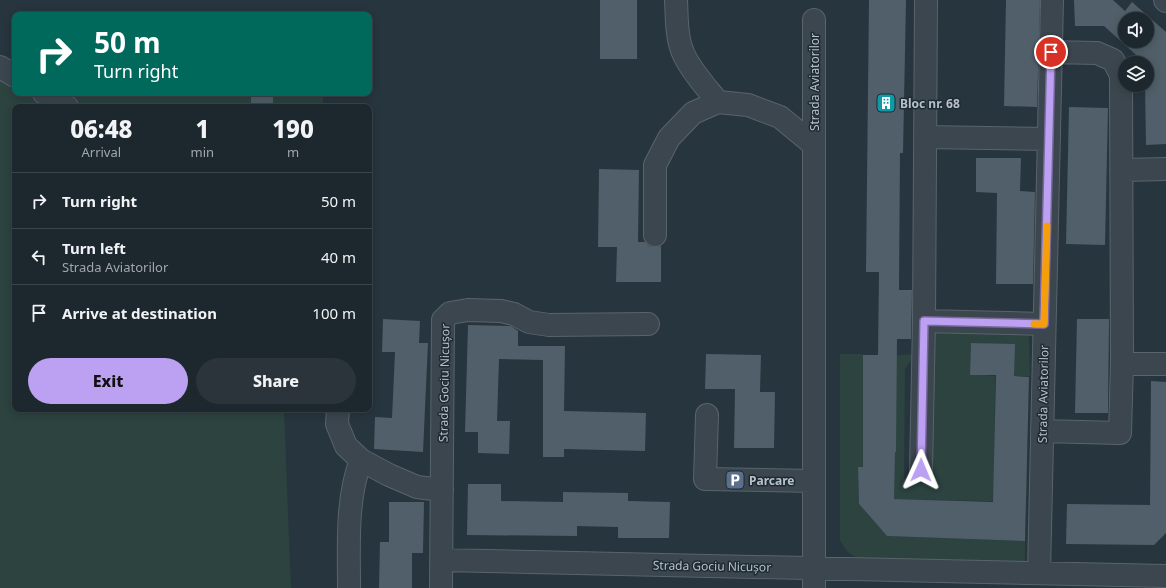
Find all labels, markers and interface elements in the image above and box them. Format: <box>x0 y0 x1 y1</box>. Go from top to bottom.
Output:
map controls <box>1118 12 1154 92</box>
button: sound <box>1118 12 1154 48</box>
text: 50 m <box>94 23 161 61</box>
icon: right <box>28 28 80 80</box>
street label: Strada Aviatorilor <box>806 33 823 131</box>
pin <box>1034 35 1068 69</box>
icon: arrive <box>1040 41 1062 63</box>
button: layers <box>1118 56 1154 92</box>
text: Turn right <box>94 59 178 83</box>
building icon: Bloc nr. 68 <box>875 92 897 114</box>
place label: Bloc nr. 68 <box>900 95 960 112</box>
text: 06:48 <box>70 112 132 145</box>
text: 1 <box>195 112 209 145</box>
text: 190 <box>272 112 314 145</box>
text: Arrival <box>81 143 121 161</box>
text: min <box>191 143 214 161</box>
text: m <box>287 143 299 161</box>
icon: right <box>28 190 50 212</box>
text: Turn right <box>62 191 137 211</box>
text: 50 m <box>321 191 356 211</box>
text: Turn left <box>62 238 126 258</box>
icon: left <box>28 246 50 268</box>
text: 40 m <box>321 247 356 267</box>
text: Strada Aviatorilor <box>62 258 168 276</box>
icon: arrive <box>28 302 50 324</box>
text: Arrive at destination <box>62 303 217 323</box>
text: 100 m <box>312 303 356 323</box>
street label: Strada Gociu Nicușor <box>434 324 454 442</box>
street label: Strada Aviatorilor <box>1034 345 1052 443</box>
button: Exit <box>28 358 188 404</box>
button: Share <box>196 358 356 404</box>
position arrow <box>900 449 942 491</box>
parking icon: Parcare <box>724 469 746 491</box>
place label: Parcare <box>749 472 794 489</box>
street label: Strada Gociu Nicușor <box>653 556 771 576</box>

